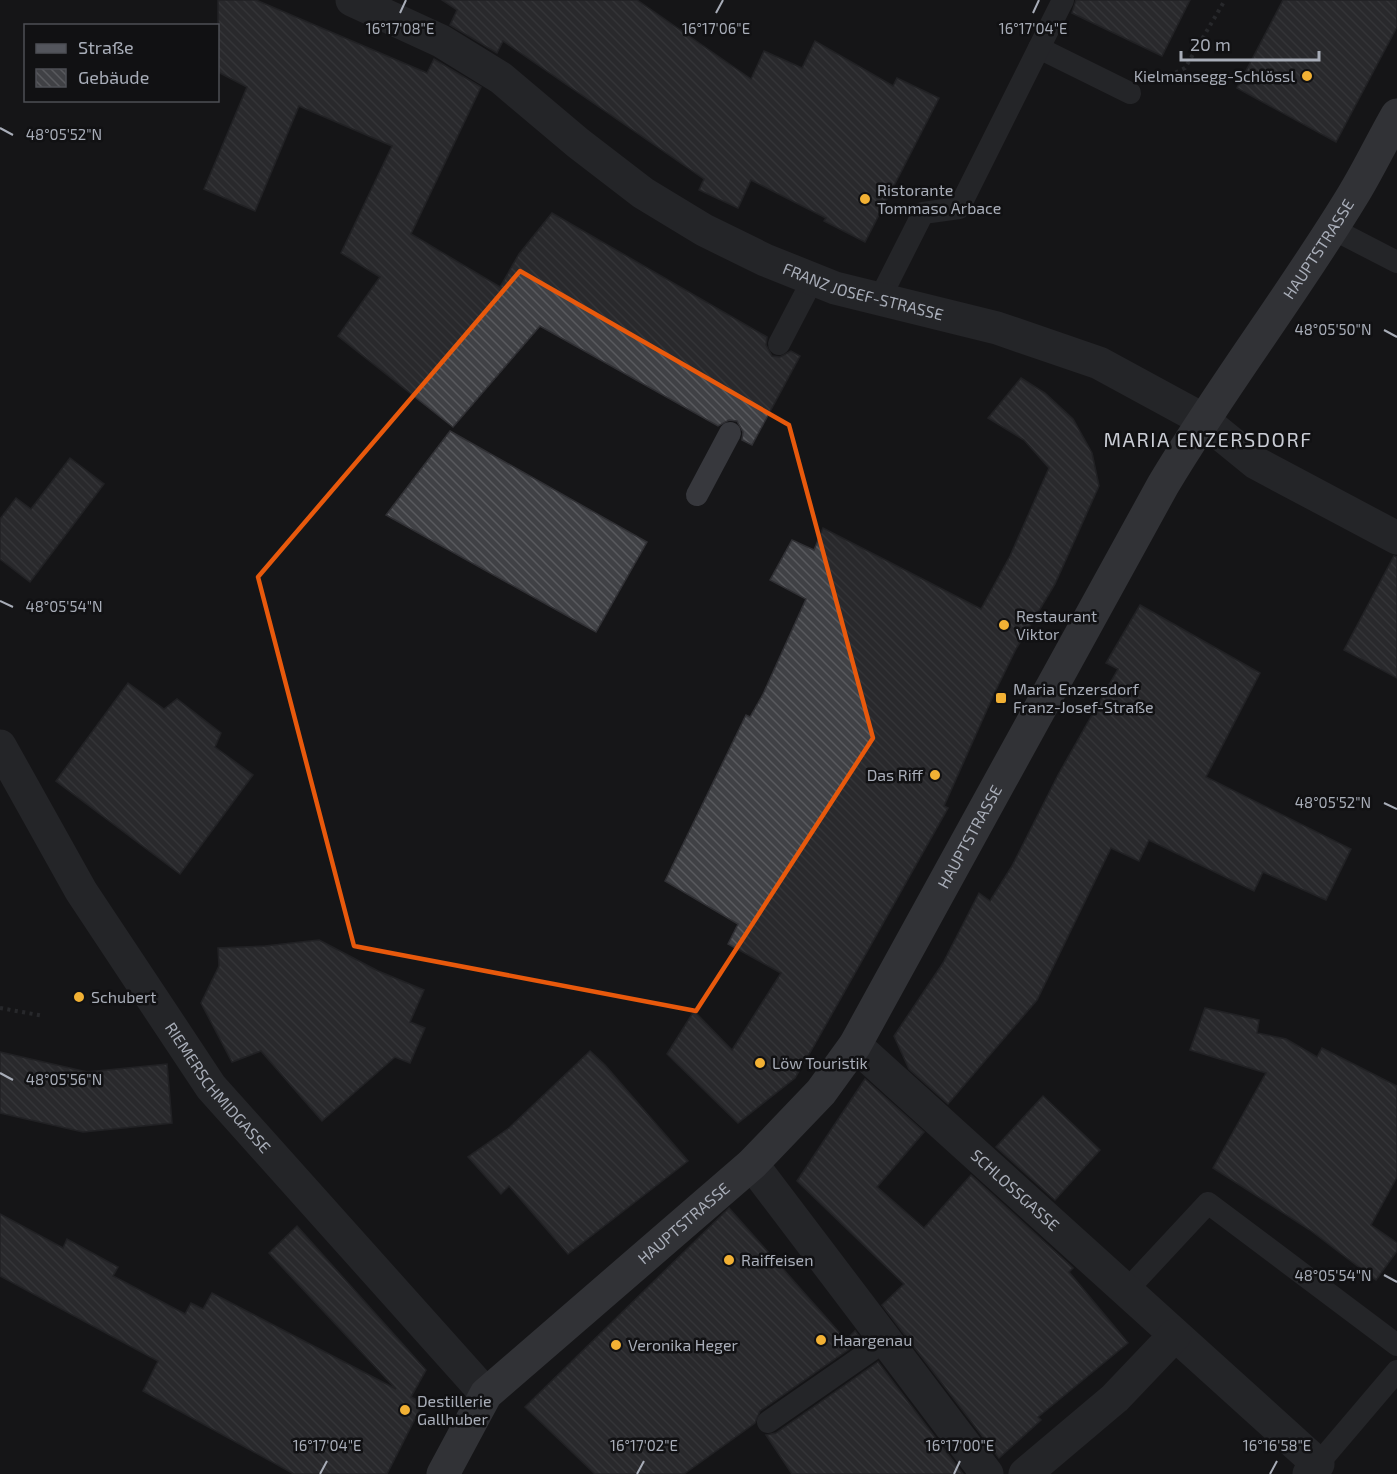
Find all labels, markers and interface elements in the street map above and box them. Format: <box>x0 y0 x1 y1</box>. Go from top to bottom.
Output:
text: 16°17'08"E <box>366 19 434 37</box>
text: 16°17'06"E <box>682 19 750 37</box>
text: 16°17'04"E <box>999 19 1067 37</box>
legend <box>24 24 219 102</box>
scale bar <box>1181 24 1319 62</box>
text: 20 m <box>1190 33 1231 55</box>
text: Straße <box>78 36 134 58</box>
text: Gebäude <box>78 66 149 88</box>
place label: Kielmansegg-Schlössl <box>1134 66 1295 85</box>
marker: Kielmansegg-Schlössl <box>1300 69 1314 83</box>
text: 48°05'52"N <box>26 125 102 143</box>
place label: Ristorante Tommaso Arbace <box>877 180 1001 217</box>
marker: Ristorante Tommaso Arbace <box>858 192 872 206</box>
street label: HAUPTSTRASSE <box>1279 195 1357 302</box>
street label: FRANZ JOSEF-STRASSE <box>780 258 946 323</box>
text: 48°05'50"N <box>1295 320 1371 338</box>
district label: MARIA ENZERSDORF <box>1103 427 1313 451</box>
text: 48°05'54"N <box>25 597 103 615</box>
place label: Restaurant Viktor <box>1016 606 1097 643</box>
marker: Restaurant Viktor <box>997 618 1011 632</box>
place label: Maria Enzersdorf Franz-Josef-Straße <box>1013 679 1154 716</box>
marker: Maria Enzersdorf Franz-Josef-Straße <box>994 691 1008 705</box>
place label: Das Riff <box>867 765 924 784</box>
marker: Das Riff <box>928 768 942 782</box>
street label: HAUPTSTRASSE <box>933 781 1005 891</box>
text: 48°05'52"N <box>1295 793 1371 811</box>
place label: Schubert <box>91 987 156 1006</box>
marker: Schubert <box>72 990 86 1004</box>
street label: RIEMERSCHMIDGASSE <box>162 1018 275 1156</box>
place label: Löw Touristik <box>772 1053 868 1072</box>
marker: Löw Touristik <box>753 1056 767 1070</box>
text: 48°05'56"N <box>26 1070 102 1088</box>
street label: SCHLOSSGASSE <box>967 1145 1064 1234</box>
street label: HAUPTSTRASSE <box>634 1178 733 1268</box>
place label: Raiffeisen <box>741 1250 813 1269</box>
marker: Raiffeisen <box>722 1253 736 1267</box>
text: 48°05'54"N <box>1294 1266 1372 1284</box>
place label: Haargenau <box>833 1330 912 1349</box>
marker: Haargenau <box>814 1333 828 1347</box>
place label: Veronika Heger <box>628 1335 739 1354</box>
marker: Veronika Heger <box>609 1338 623 1352</box>
place label: Destillerie Gallhuber <box>417 1391 491 1428</box>
marker: Destillerie Gallhuber <box>398 1403 412 1417</box>
text: 16°17'04"E <box>293 1436 361 1454</box>
text: 16°17'02"E <box>610 1436 678 1454</box>
text: 16°17'00"E <box>926 1436 994 1454</box>
text: 16°16'58"E <box>1243 1436 1311 1454</box>

